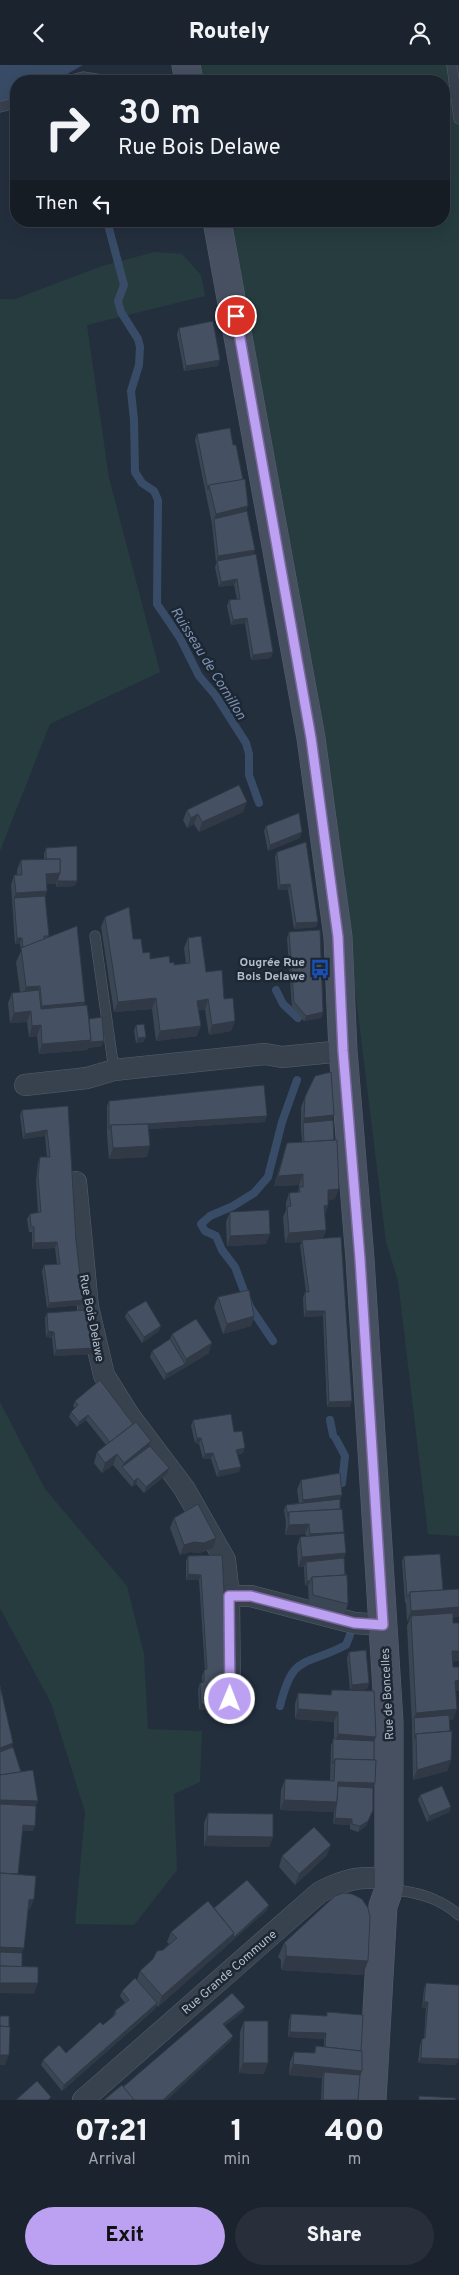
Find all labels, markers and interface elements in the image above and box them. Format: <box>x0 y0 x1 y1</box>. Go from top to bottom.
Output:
icon: back <box>25 19 53 47</box>
text: Routely <box>189 19 270 46</box>
icon: person <box>406 19 434 47</box>
text: 30 m <box>118 92 201 136</box>
icon: right <box>35 95 100 160</box>
text: Rue Bois Delawe <box>118 135 281 162</box>
icon: left <box>88 190 116 218</box>
text: Then <box>35 192 78 216</box>
pin <box>215 295 257 337</box>
icon: arrive <box>222 302 250 330</box>
water label: Ruisseau de Cornillon <box>166 604 249 724</box>
place label: Ougrée Rue Bois Delawe <box>237 955 305 985</box>
bus stop icon: Ougrée Rue Bois Delawe <box>309 958 331 980</box>
street label: Rue Bois Delawe <box>75 1273 107 1363</box>
street label: Rue de Boncelles <box>378 1648 398 1740</box>
position arrow <box>203 1672 255 1724</box>
street label: Rue Grande Commune <box>179 1927 281 2019</box>
text: 07:21 <box>75 2114 149 2151</box>
text: 1 <box>231 2114 243 2151</box>
text: 400 <box>325 2114 384 2151</box>
text: Arrival <box>88 2150 136 2170</box>
text: min <box>224 2150 250 2170</box>
text: m <box>348 2150 361 2170</box>
button: Exit <box>25 2207 225 2265</box>
button: Share <box>235 2207 434 2265</box>

